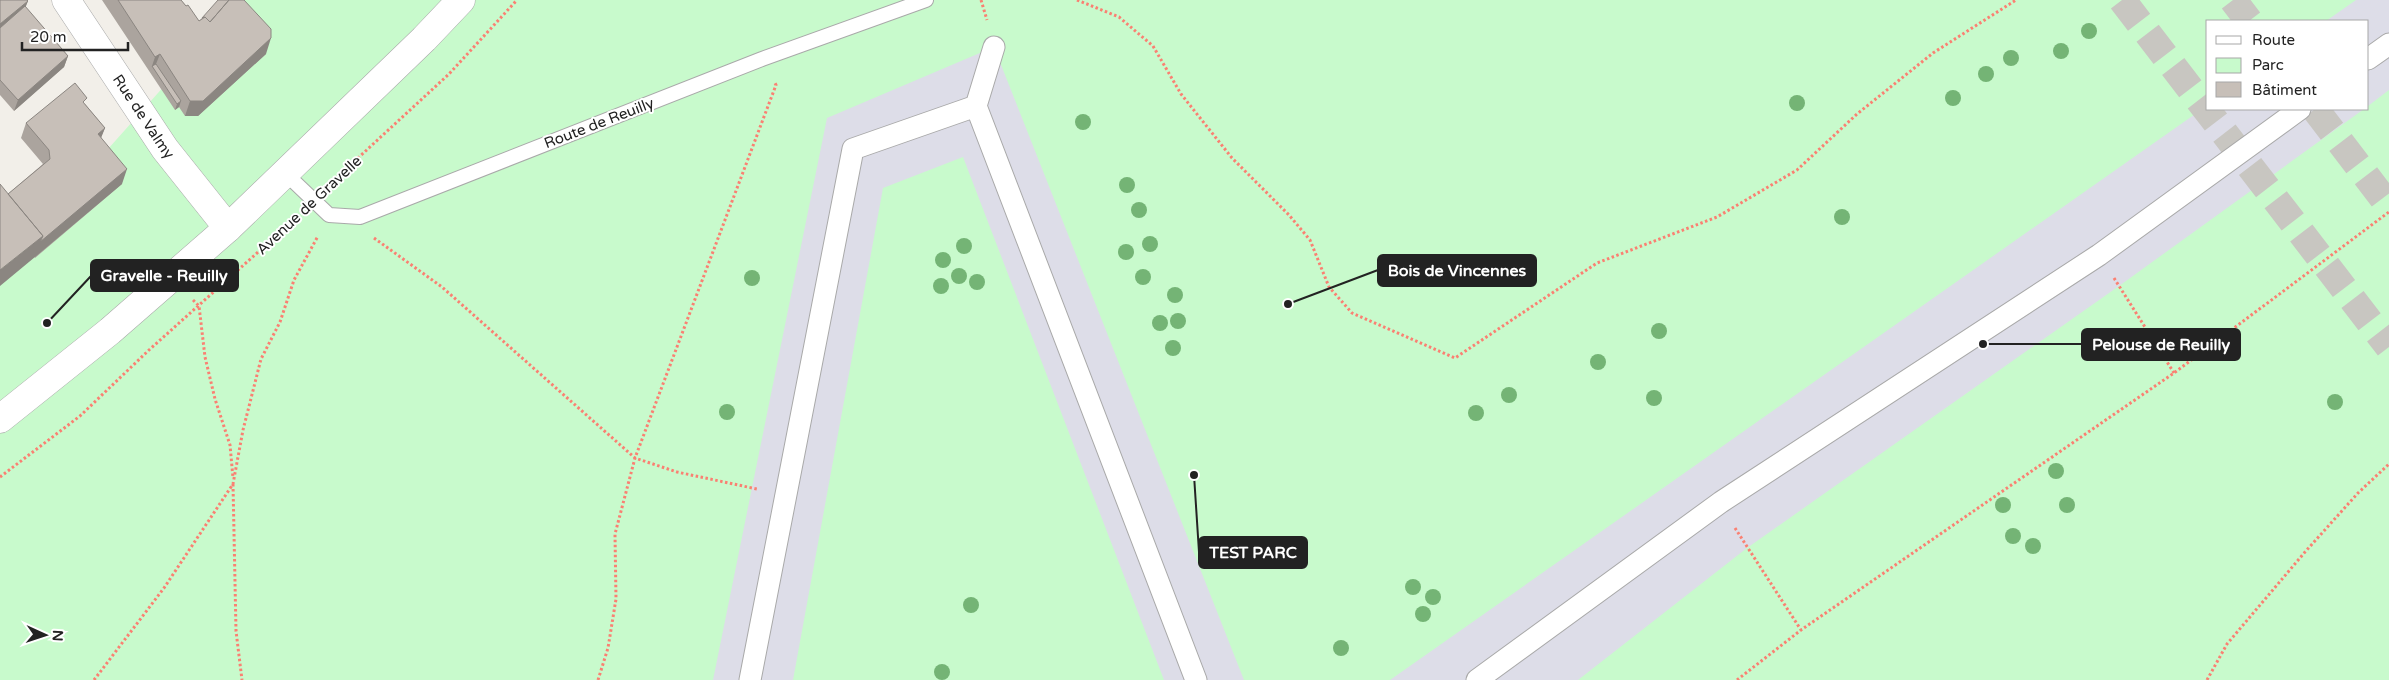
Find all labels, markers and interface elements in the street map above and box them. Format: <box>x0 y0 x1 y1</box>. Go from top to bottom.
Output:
scale bar <box>22 20 129 52</box>
legend <box>2206 20 2369 110</box>
text: 20 m <box>30 28 67 46</box>
text: Route <box>2252 31 2295 49</box>
text: Parc <box>2252 56 2284 74</box>
street label: Rue de Valmy <box>109 71 178 162</box>
text: Bâtiment <box>2252 81 2317 99</box>
street label: Route de Reuilly <box>541 94 657 152</box>
street label: Avenue de Gravelle <box>253 152 365 258</box>
callout: Bois de Vincennes <box>1378 255 1536 286</box>
callout: Gravelle - Reuilly <box>91 260 238 291</box>
text: Bois de Vincennes <box>1388 261 1526 281</box>
text: Gravelle - Reuilly <box>100 266 228 286</box>
callout: Pelouse de Reuilly <box>2082 329 2240 360</box>
text: Pelouse de Reuilly <box>2092 335 2230 355</box>
callout: TEST PARC <box>1199 537 1307 568</box>
text: TEST PARC <box>1208 543 1297 563</box>
north arrow <box>20 610 70 660</box>
text: N <box>49 630 66 642</box>

